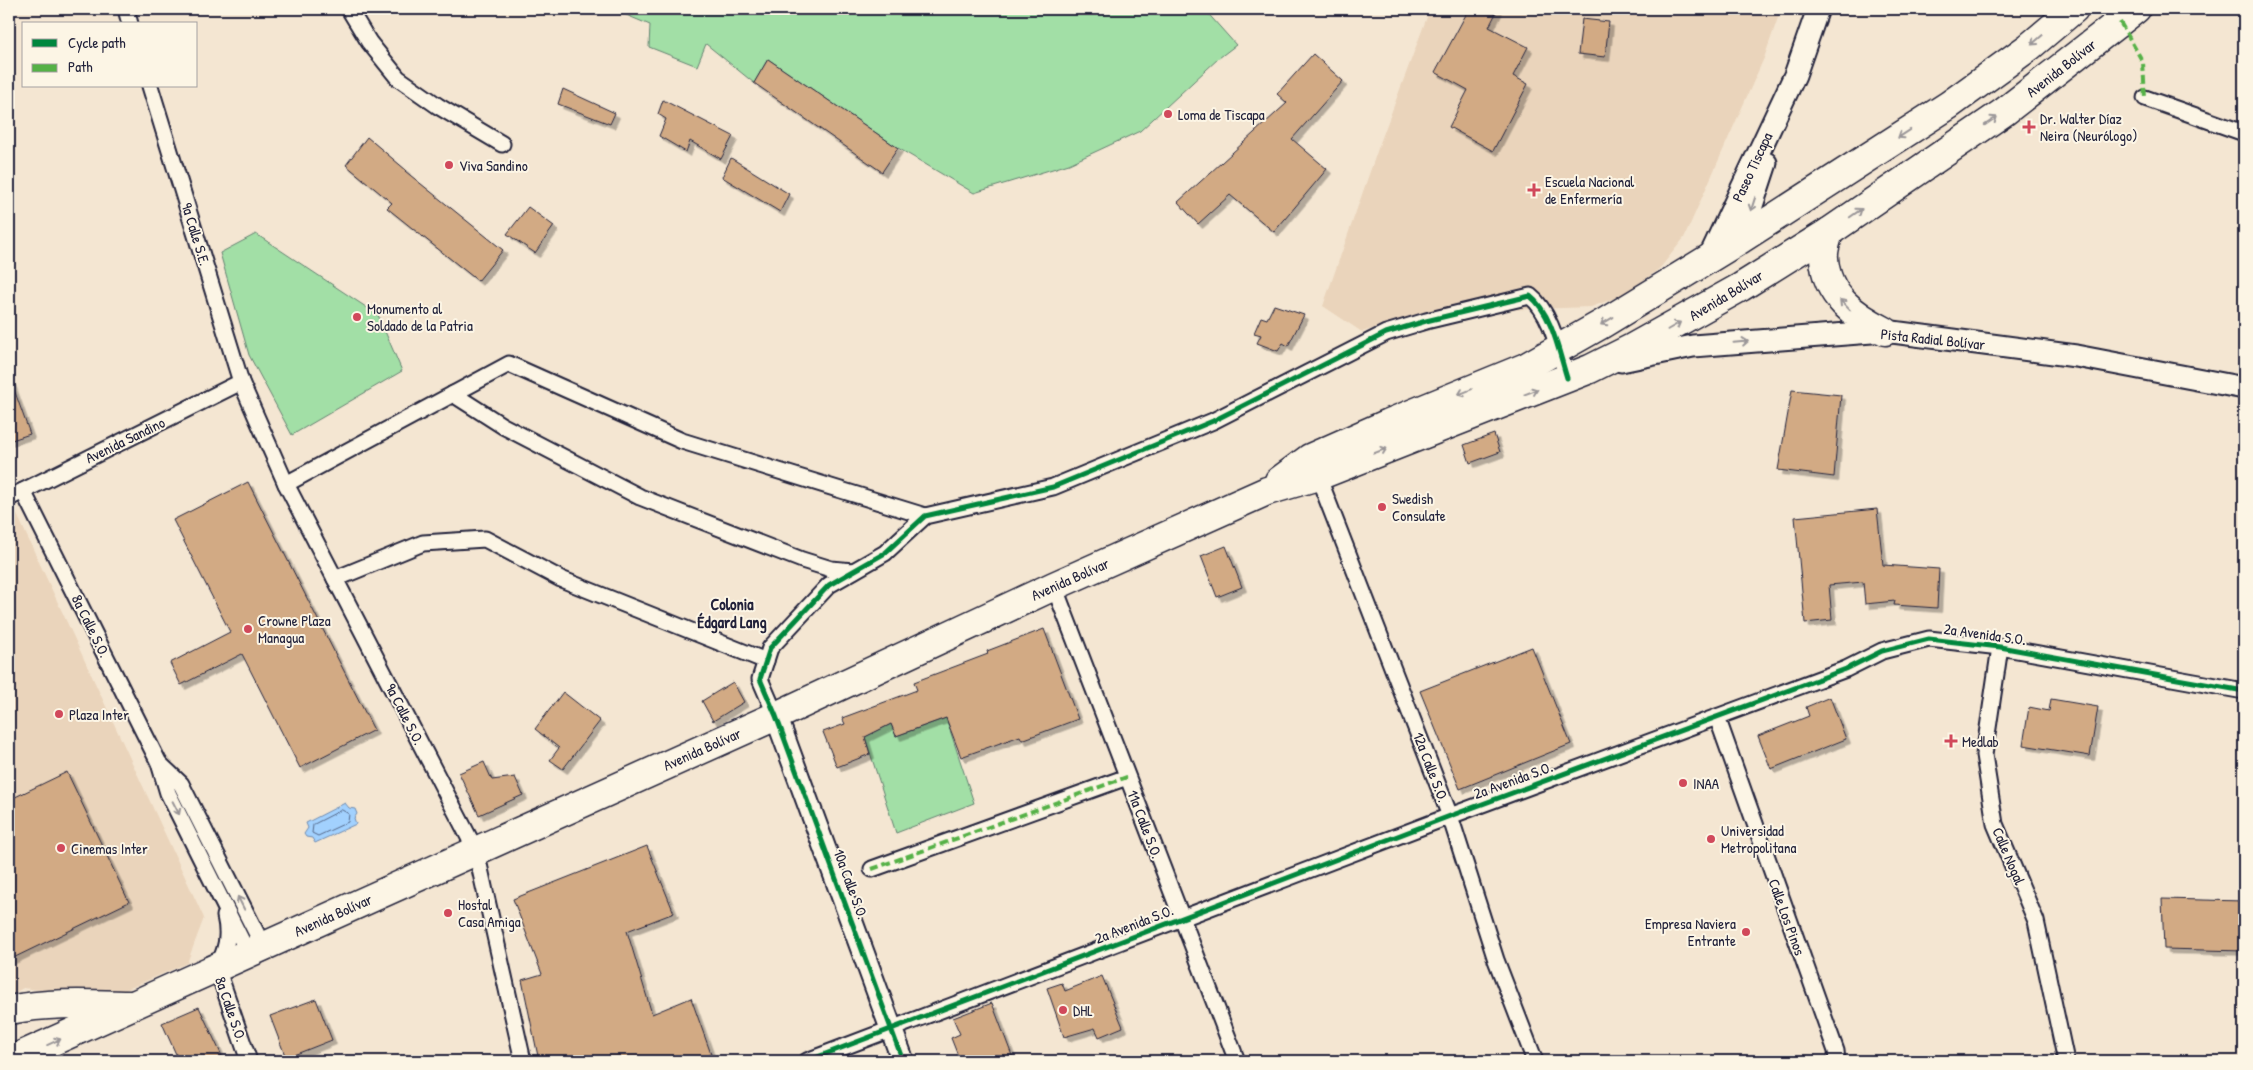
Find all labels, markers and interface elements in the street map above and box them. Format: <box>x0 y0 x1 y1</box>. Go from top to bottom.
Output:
legend <box>22 22 198 88</box>
text: Cycle path <box>68 32 126 53</box>
street label: Avenida Bolívar <box>2022 34 2100 102</box>
one-way arrow <box>2030 35 2043 46</box>
text: Path <box>68 56 93 77</box>
place label: Loma de Tiscapa <box>1178 104 1265 125</box>
marker: Loma de Tiscapa <box>1162 108 1174 120</box>
place label: Dr. Walter Díaz Neira (Neurólogo) <box>2040 108 2137 146</box>
one-way arrow <box>1983 116 1997 126</box>
marker: Dr. Walter Díaz Neira (Neurólogo) <box>2022 120 2036 134</box>
street label: Paseo Tiscapa <box>1727 129 1777 205</box>
one-way arrow <box>1898 129 1912 139</box>
place label: Viva Sandino <box>459 155 528 176</box>
marker: Viva Sandino <box>443 159 455 171</box>
place label: Escuela Nacional de Enfermería <box>1545 171 1634 209</box>
marker: Escuela Nacional de Enfermería <box>1527 183 1541 197</box>
one-way arrow <box>1747 196 1757 212</box>
street label: 9a Calle S.E. <box>176 200 216 268</box>
one-way arrow <box>1849 208 1863 218</box>
street label: Avenida Bolívar <box>1685 264 1767 325</box>
place label: Monumento al Soldado de la Patria <box>367 298 473 336</box>
one-way arrow <box>1839 298 1851 311</box>
marker: Monumento al Soldado de la Patria <box>351 311 363 323</box>
one-way arrow <box>1600 317 1614 327</box>
one-way arrow <box>1666 321 1681 331</box>
street label: Pista Radial Bolívar <box>1880 323 1986 355</box>
one-way arrow <box>1733 338 1749 347</box>
one-way arrow <box>1458 387 1473 397</box>
one-way arrow <box>1523 387 1538 396</box>
street label: Avenida Sandino <box>82 412 168 468</box>
one-way arrow <box>1372 446 1387 455</box>
place label: Swedish Consulate <box>1392 488 1446 526</box>
marker: Swedish Consulate <box>1376 501 1388 513</box>
street label: Avenida Bolívar <box>1028 552 1113 606</box>
street label: 8a Calle S.O. <box>67 591 115 661</box>
district label: Colonia Édgard Lang <box>697 593 767 634</box>
place label: Crowne Plaza Managua <box>258 610 331 648</box>
street label: 2a Avenida S.O. <box>1943 618 2027 650</box>
marker: Crowne Plaza Managua <box>242 623 254 635</box>
street label: 9a Calle S.O. <box>381 680 429 748</box>
place label: Plaza Inter <box>69 704 129 725</box>
marker: Plaza Inter <box>53 708 65 720</box>
street label: Avenida Bolívar <box>660 722 745 776</box>
street label: 12a Calle S.O. <box>1408 729 1454 805</box>
place label: Medlab <box>1962 731 1999 752</box>
marker: Medlab <box>1944 734 1958 748</box>
street label: 2a Avenida S.O. <box>1471 756 1555 804</box>
place label: INAA <box>1693 773 1720 794</box>
marker: INAA <box>1677 777 1689 789</box>
street label: 11a Calle S.O. <box>1122 787 1168 861</box>
one-way arrow <box>172 800 181 815</box>
place label: Universidad Metropolitana <box>1721 820 1797 858</box>
street label: Calle Nogal <box>1988 824 2030 888</box>
marker: Universidad Metropolitana <box>1705 833 1717 845</box>
place label: Cinemas Inter <box>71 838 148 859</box>
marker: Cinemas Inter <box>55 842 67 854</box>
street label: 10a Calle S.O. <box>829 846 873 922</box>
street label: Calle Los Pinos <box>1763 876 1811 958</box>
street label: Avenida Bolívar <box>291 888 376 942</box>
place label: Hostal Casa Amiga <box>458 894 521 932</box>
one-way arrow <box>236 896 245 911</box>
street label: 2a Avenida S.O. <box>1092 899 1176 949</box>
marker: Hostal Casa Amiga <box>442 907 454 919</box>
place label: Empresa Naviera Entrante <box>1645 913 1736 951</box>
marker: Empresa Naviera Entrante <box>1740 926 1752 938</box>
street label: 8a Calle S.O. <box>210 974 252 1044</box>
place label: DHL <box>1073 1000 1093 1021</box>
marker: DHL <box>1057 1004 1069 1016</box>
one-way arrow <box>46 1036 61 1046</box>

